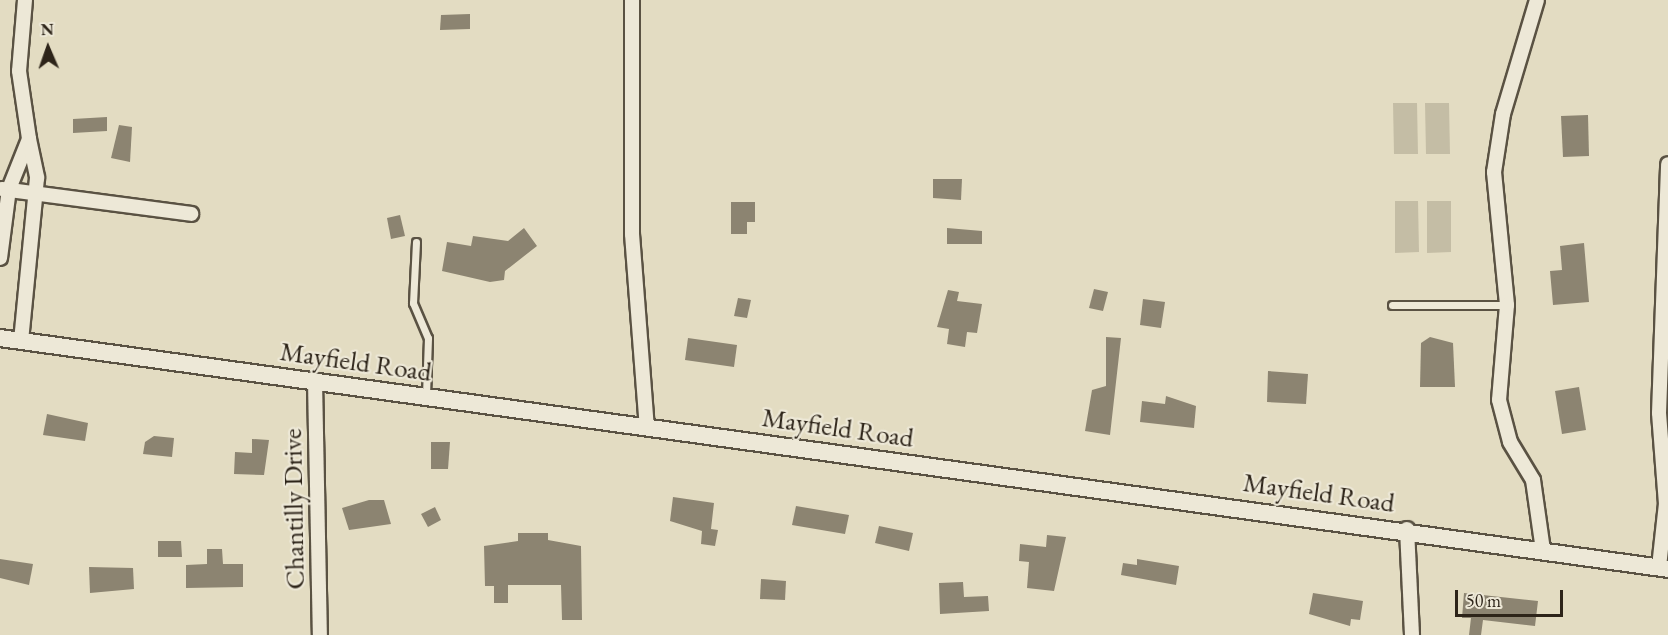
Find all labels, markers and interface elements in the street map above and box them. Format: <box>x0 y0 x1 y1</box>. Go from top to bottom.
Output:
north arrow <box>18 18 78 78</box>
text: N <box>41 19 54 40</box>
street label: Mayfield Road <box>278 334 434 388</box>
street label: Mayfield Road <box>760 400 916 454</box>
street label: Chantilly Drive <box>275 428 311 590</box>
street label: Mayfield Road <box>1241 465 1397 519</box>
scale bar <box>1458 578 1566 616</box>
text: 50 m <box>1466 589 1501 612</box>

